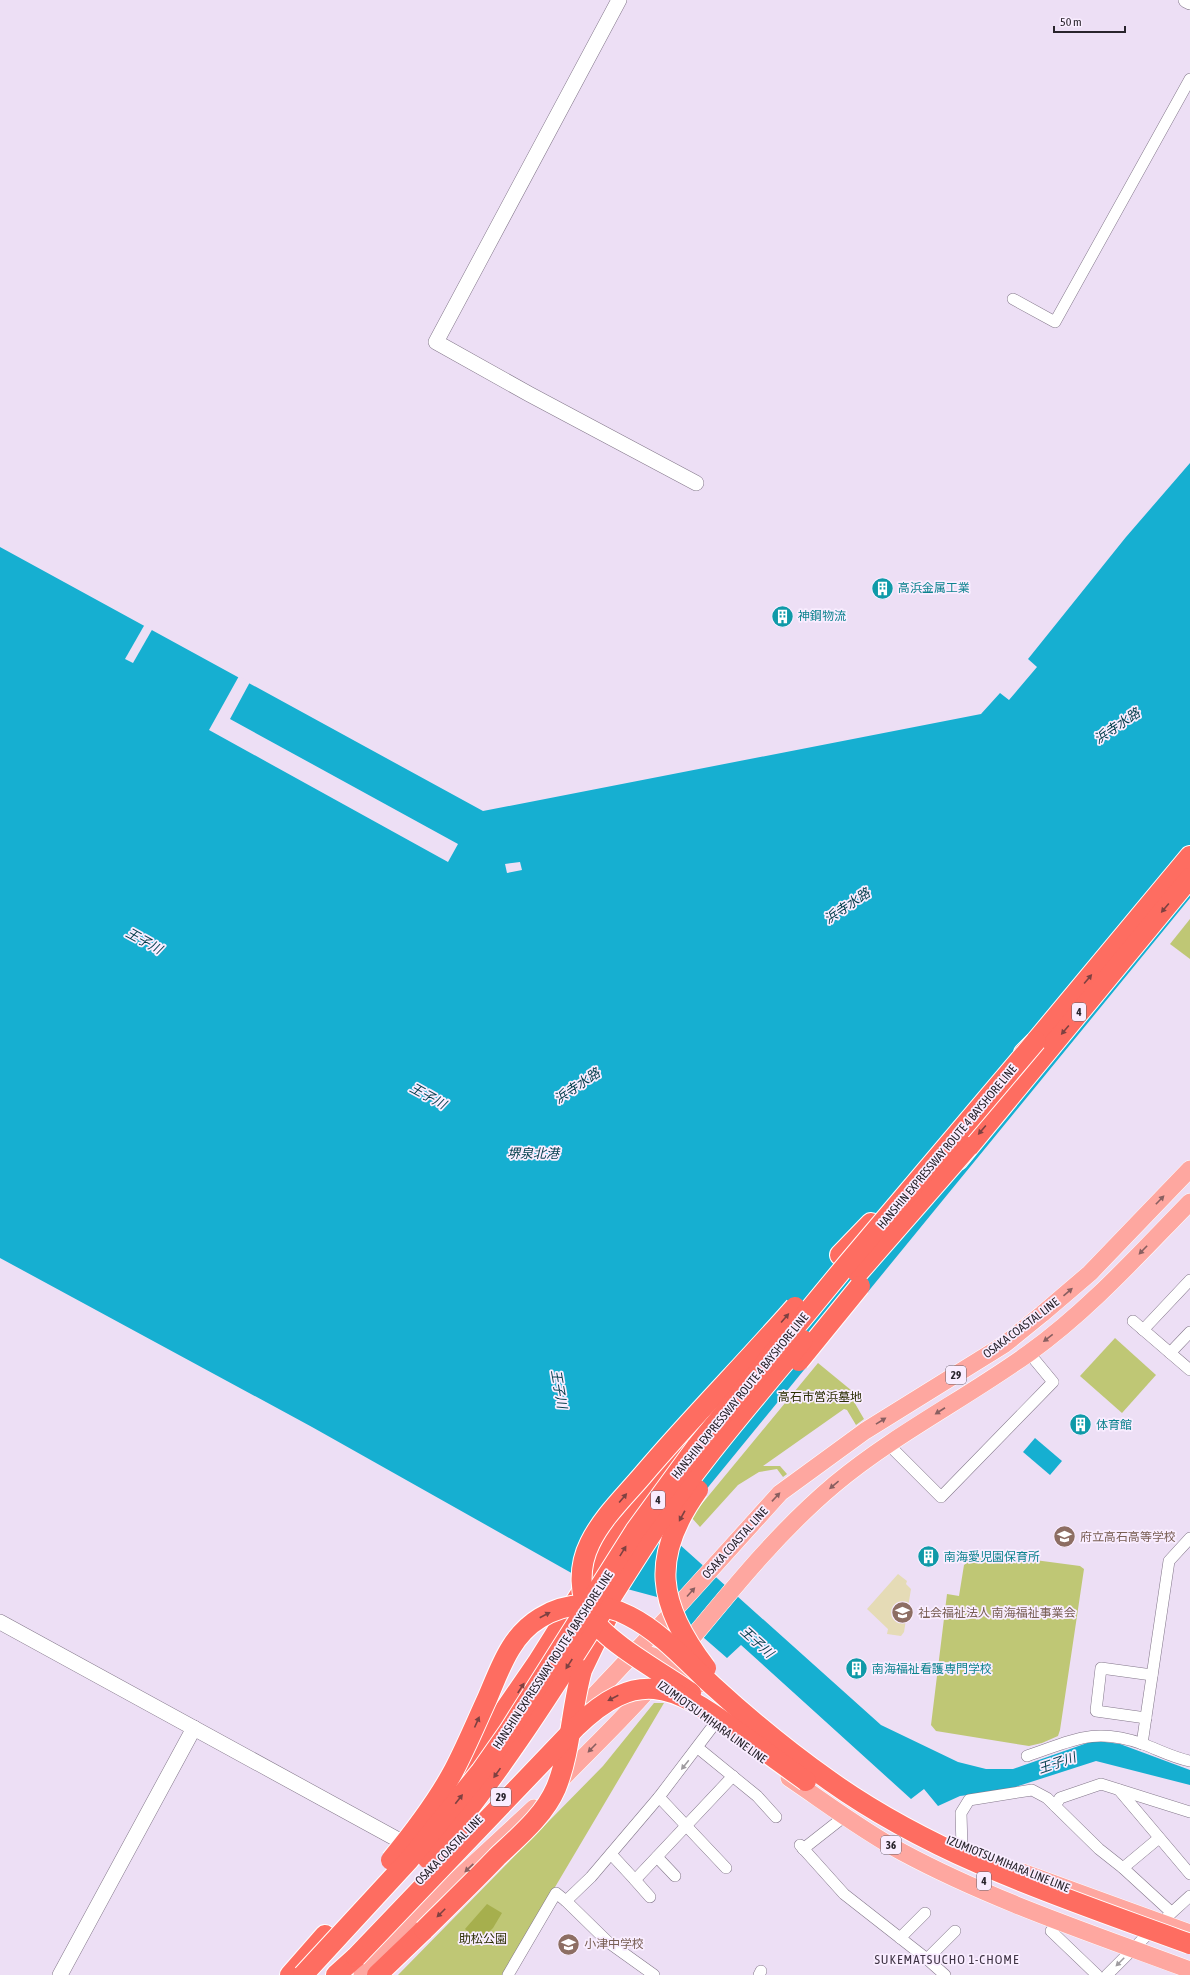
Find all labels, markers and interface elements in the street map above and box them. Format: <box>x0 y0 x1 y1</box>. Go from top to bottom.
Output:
scale bar <box>1054 8 1125 34</box>
text: 50 m <box>1060 15 1082 29</box>
building icon: 高浜金属工業 <box>869 575 895 601</box>
place label: 高浜金属工業 <box>898 581 970 595</box>
building icon: 神鋼物流 <box>770 603 796 629</box>
place label: 神鋼物流 <box>798 609 846 623</box>
water label: 浜寺水路 <box>1091 705 1144 747</box>
water label: 浜寺水路 <box>821 885 874 927</box>
one-way arrow <box>1161 903 1170 914</box>
water label: 王子川 <box>123 925 166 958</box>
one-way arrow <box>1083 973 1092 984</box>
road number: 4 <box>1072 1003 1086 1021</box>
one-way arrow <box>1060 1025 1069 1035</box>
street label: HANSHIN EXPRESSWAY ROUTE 4 BAYSHORE LINE <box>874 1062 1020 1232</box>
water label: 浜寺水路 <box>551 1065 604 1107</box>
water label: 王子川 <box>407 1080 450 1113</box>
one-way arrow <box>977 1125 986 1136</box>
water label: 堺泉北港 <box>507 1146 561 1161</box>
one-way arrow <box>1156 1195 1165 1205</box>
one-way arrow <box>1138 1245 1148 1255</box>
one-way arrow <box>1063 1287 1074 1296</box>
street label: OSAKA COASTAL LINE <box>980 1295 1062 1361</box>
street label: HANSHIN EXPRESSWAY ROUTE 4 BAYSHORE LINE <box>669 1310 811 1482</box>
one-way arrow <box>780 1313 789 1324</box>
one-way arrow <box>1043 1334 1054 1343</box>
road number: 29 <box>946 1366 966 1384</box>
water label: 王子川 <box>548 1368 570 1411</box>
park label: 高石市営浜墓地 <box>778 1390 862 1404</box>
one-way arrow <box>935 1407 946 1415</box>
building icon: 体育館 <box>1068 1412 1094 1438</box>
one-way arrow <box>875 1418 887 1425</box>
place label: 体育館 <box>1096 1418 1132 1432</box>
one-way arrow <box>829 1481 839 1490</box>
road number: 4 <box>651 1491 665 1509</box>
one-way arrow <box>771 1492 781 1502</box>
one-way arrow <box>618 1493 627 1503</box>
street label: OSAKA COASTAL LINE <box>699 1504 771 1582</box>
one-way arrow <box>679 1510 685 1522</box>
school or university icon: 府立高石高等学校 <box>1052 1524 1078 1550</box>
place label: 府立高石高等学校 <box>1080 1530 1176 1544</box>
building icon: 南海愛児園保育所 <box>916 1544 942 1570</box>
one-way arrow <box>620 1545 627 1557</box>
place label: 南海愛児園保育所 <box>944 1550 1040 1564</box>
street label: HANSHIN EXPRESSWAY ROUTE 4 BAYSHORE LINE <box>490 1568 616 1752</box>
one-way arrow <box>686 1586 695 1597</box>
school or university icon: 社会福祉法人 南海福祉事業会 <box>889 1600 915 1626</box>
place label: 社会福祉法人 南海福祉事業会 <box>918 1606 1076 1620</box>
one-way arrow <box>539 1612 551 1618</box>
water label: 王子川 <box>737 1623 778 1662</box>
building icon: 南海福祉看護専門学校 <box>844 1656 870 1682</box>
one-way arrow <box>565 1659 573 1670</box>
place label: 南海福祉看護専門学校 <box>872 1662 992 1676</box>
street label: IZUMIOTSU MIHARA LINE LINE <box>655 1678 769 1766</box>
one-way arrow <box>517 1683 525 1693</box>
one-way arrow <box>607 1694 619 1701</box>
one-way arrow <box>474 1715 480 1727</box>
one-way arrow <box>587 1743 597 1753</box>
water label: 王子川 <box>1036 1749 1080 1776</box>
one-way arrow <box>680 1759 689 1770</box>
one-way arrow <box>493 1767 501 1778</box>
road number: 29 <box>491 1788 511 1806</box>
one-way arrow <box>455 1794 463 1805</box>
street label: OSAKA COASTAL LINE <box>412 1812 486 1888</box>
street label: IZUMIOTSU MIHARA LINE LINE <box>944 1833 1072 1895</box>
road number: 36 <box>881 1836 901 1854</box>
one-way arrow <box>464 1864 474 1873</box>
road number: 4 <box>977 1872 991 1890</box>
one-way arrow <box>436 1908 446 1918</box>
school or university icon: 小津中学校 <box>555 1931 581 1957</box>
park label: 助松公園 <box>459 1932 507 1946</box>
place label: 小津中学校 <box>584 1937 644 1951</box>
district label: SUKEMATSUCHO 1-CHOME <box>874 1952 1020 1967</box>
one-way arrow <box>1115 1957 1125 1967</box>

